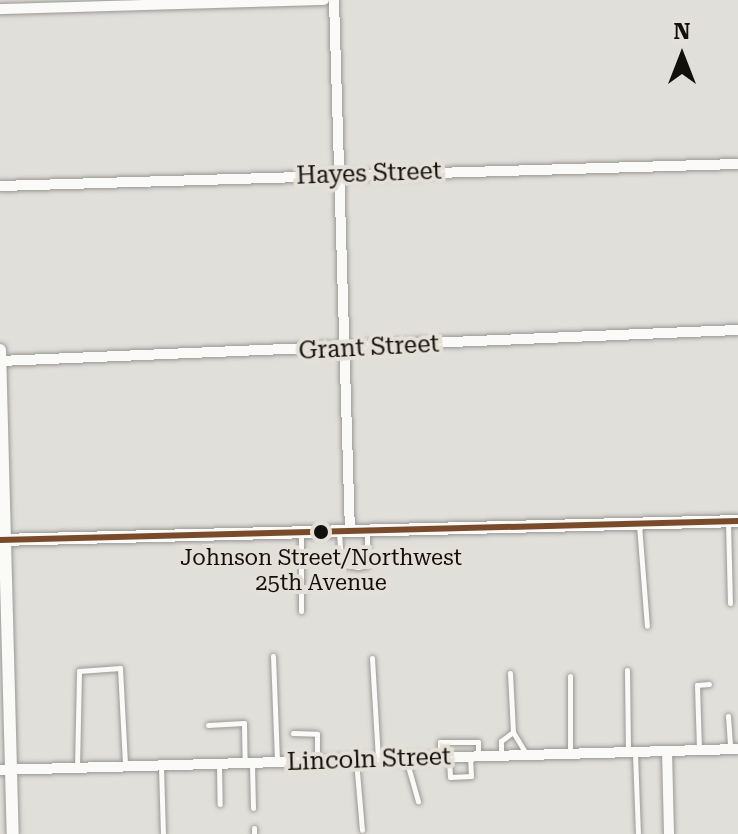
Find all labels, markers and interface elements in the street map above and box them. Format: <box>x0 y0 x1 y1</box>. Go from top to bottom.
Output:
north arrow <box>642 16 722 96</box>
text: N <box>674 19 690 44</box>
street label: Hayes Street <box>296 157 442 191</box>
street label: Grant Street <box>298 330 440 366</box>
marker: Johnson Street/Northwest 25th Avenue <box>313 524 329 540</box>
place label: Johnson Street/Northwest 25th Avenue <box>180 544 462 596</box>
street label: Lincoln Street <box>287 743 451 777</box>

